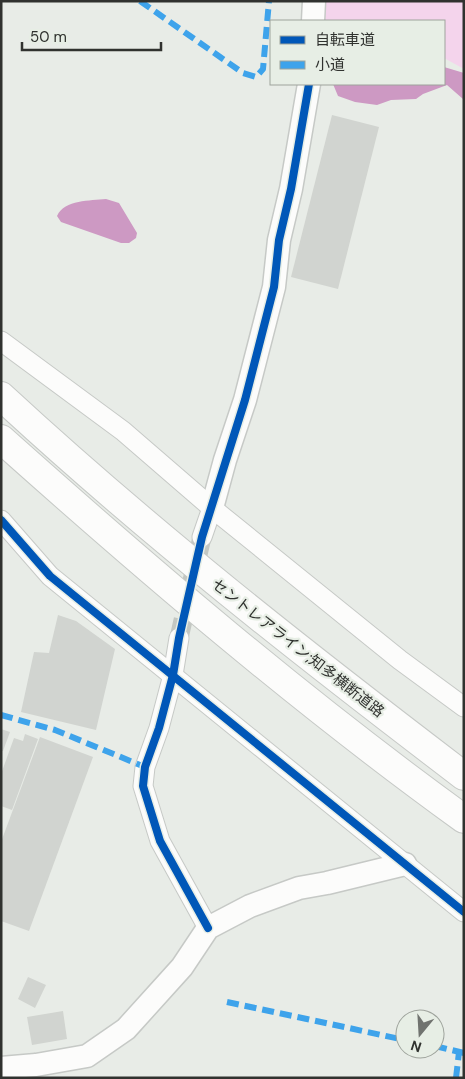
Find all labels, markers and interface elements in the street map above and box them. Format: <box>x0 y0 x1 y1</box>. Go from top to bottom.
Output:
scale bar <box>22 20 161 52</box>
legend <box>270 20 445 85</box>
text: 50 m <box>30 27 67 47</box>
text: 自転車道 <box>315 30 375 50</box>
text: 小道 <box>315 55 345 75</box>
street label: セントレアライン;知多横断道路 <box>208 574 388 722</box>
north arrow <box>395 1009 445 1059</box>
text: N <box>408 1036 424 1057</box>

